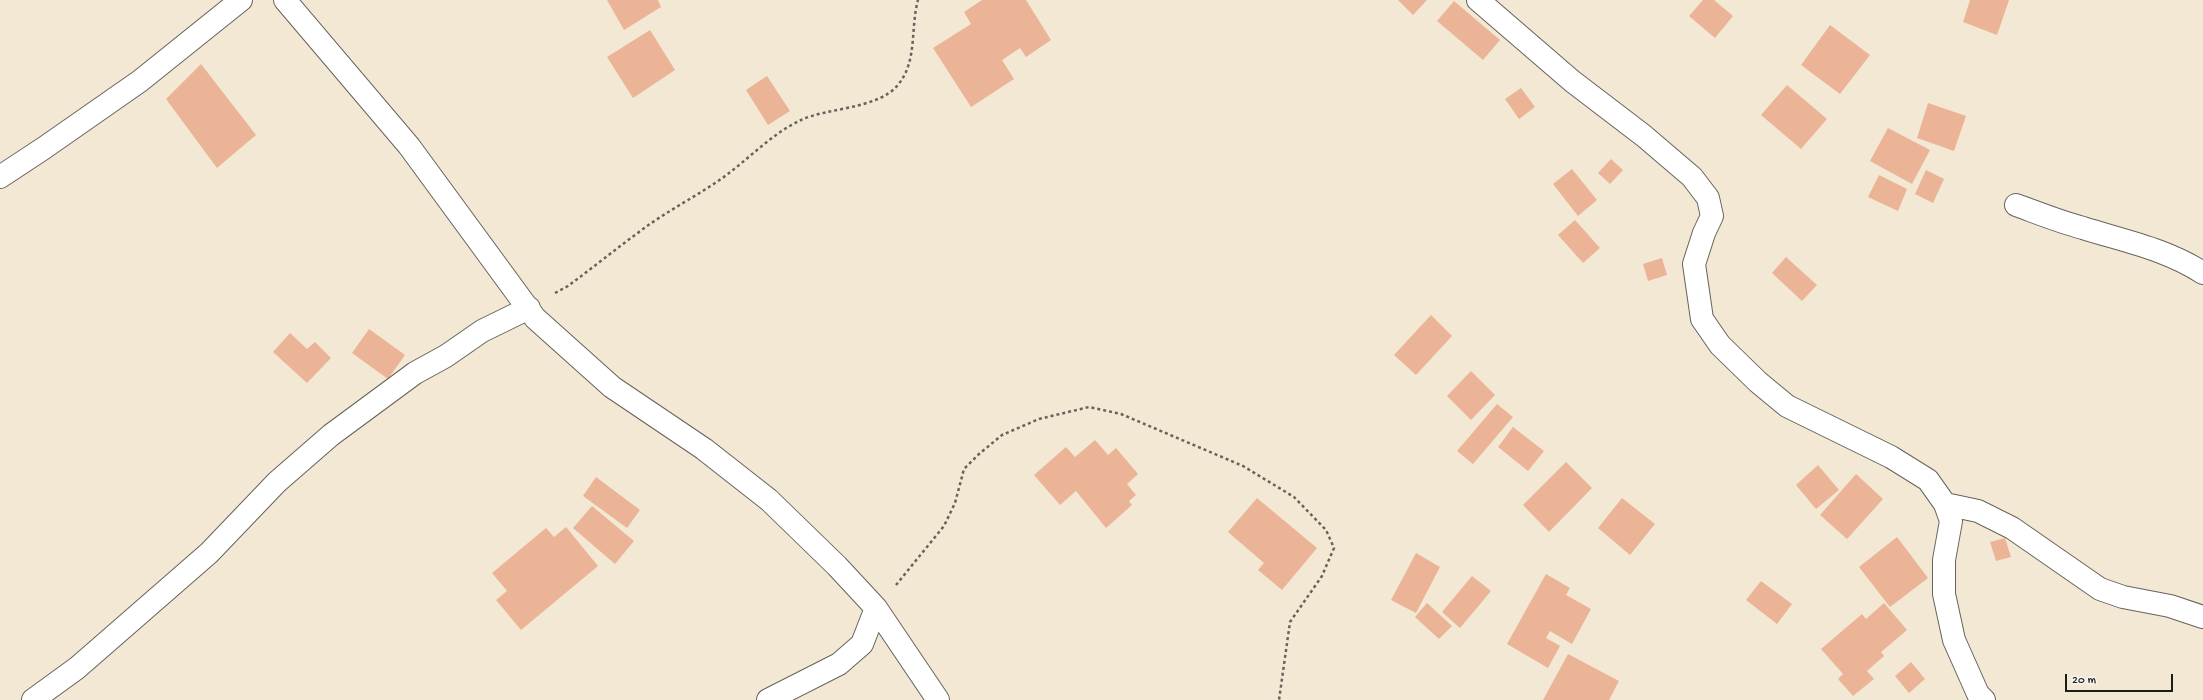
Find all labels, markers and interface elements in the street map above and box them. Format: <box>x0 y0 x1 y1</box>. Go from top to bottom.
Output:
scale bar <box>2067 666 2175 692</box>
text: 20 m <box>2072 674 2096 688</box>

